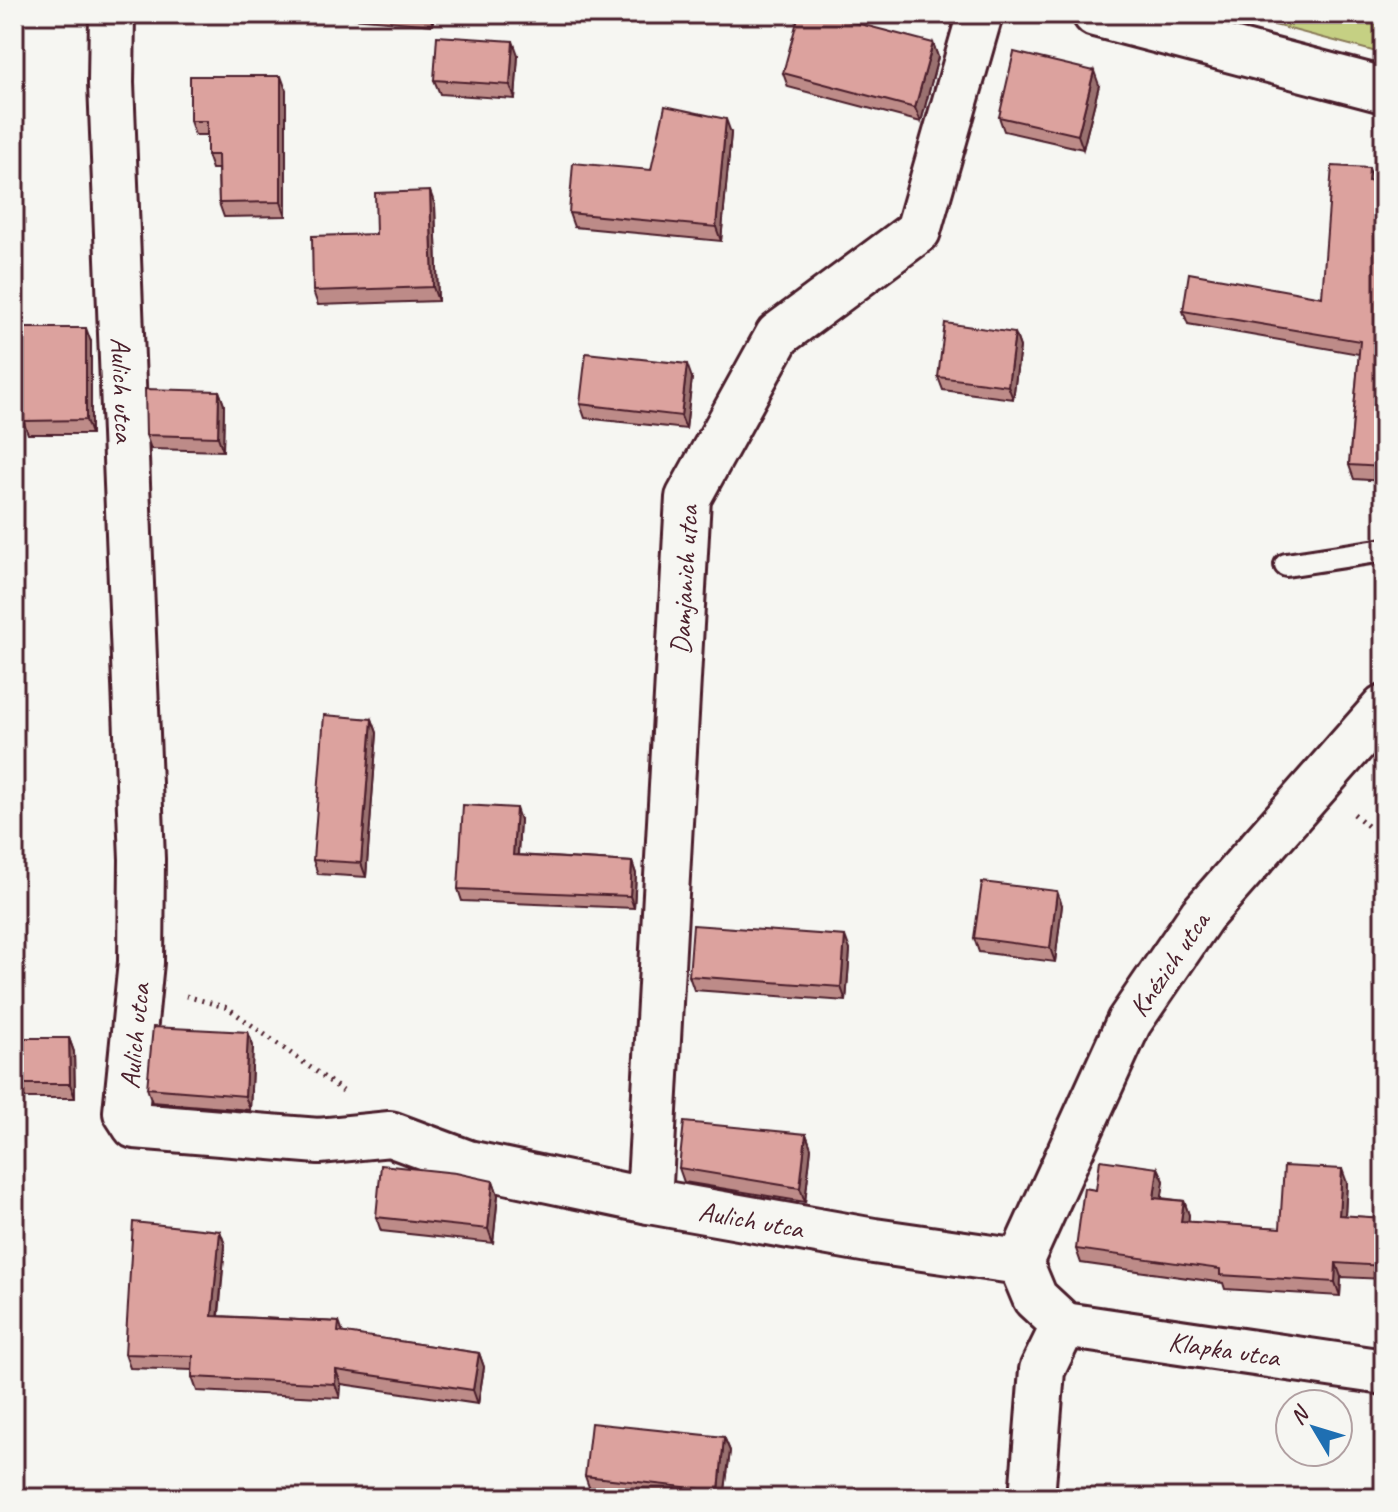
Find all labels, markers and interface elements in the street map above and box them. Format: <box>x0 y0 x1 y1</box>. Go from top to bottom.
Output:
street label: Aulich utca <box>103 336 142 445</box>
street label: Damjanich utca <box>662 503 706 655</box>
street label: Knézich utca <box>1121 903 1219 1023</box>
street label: Aulich utca <box>112 980 158 1090</box>
street label: Aulich utca <box>696 1193 808 1246</box>
street label: Klapka utca <box>1166 1324 1284 1375</box>
north arrow <box>1274 1388 1354 1468</box>
text: N <box>1284 1400 1316 1430</box>

